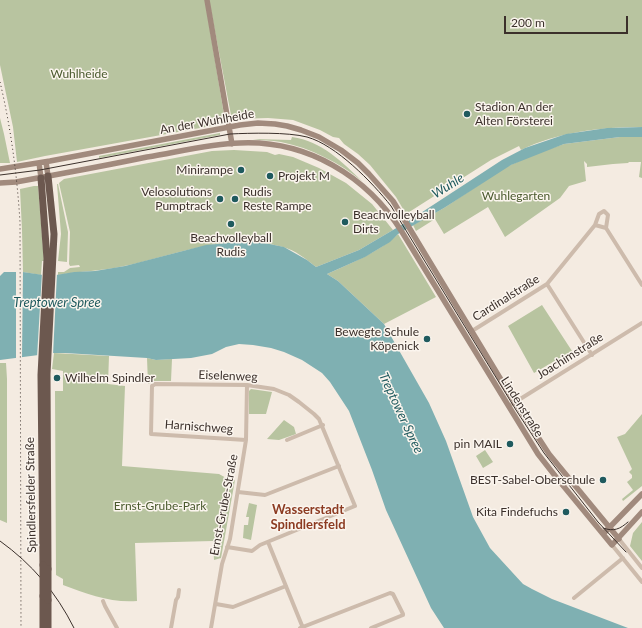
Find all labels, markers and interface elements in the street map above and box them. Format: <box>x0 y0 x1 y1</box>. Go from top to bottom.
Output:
scale bar <box>506 8 630 34</box>
text: 200 m <box>511 15 545 30</box>
park label: Wuhlheide <box>50 67 108 81</box>
place label: Stadion An der Alten Försterei <box>475 100 553 128</box>
street label: An der Wuhlheide <box>159 107 255 137</box>
marker: Stadion An der Alten Försterei <box>462 109 472 119</box>
place label: Minirampe <box>176 163 233 177</box>
marker: Minirampe <box>236 165 246 175</box>
place label: Projekt M <box>278 169 330 183</box>
water label: Wuhle <box>429 170 467 202</box>
marker: Projekt M <box>265 171 275 181</box>
place label: Velosolutions Pumptrack <box>141 185 212 213</box>
place label: Rudis Reste Rampe <box>243 185 312 213</box>
park label: Wuhlegarten <box>482 189 550 203</box>
marker: Velosolutions Pumptrack <box>215 194 225 204</box>
marker: Rudis Reste Rampe <box>230 194 240 204</box>
place label: Beachvolleyball Dirts <box>353 208 434 236</box>
marker: Beachvolleyball Dirts <box>340 217 350 227</box>
marker: Beachvolleyball Rudis <box>226 219 236 229</box>
place label: Beachvolleyball Rudis <box>190 231 272 259</box>
street label: Cardinalstraße <box>470 272 542 324</box>
water label: Treptower Spree <box>13 295 101 311</box>
place label: Bewegte Schule Köpenick <box>335 325 419 353</box>
street label: Joachimstraße <box>534 330 606 382</box>
marker: Bewegte Schule Köpenick <box>422 334 432 344</box>
street label: Eiselenweg <box>198 368 258 384</box>
water label: Treptower Spree <box>375 370 427 456</box>
place label: Wilhelm Spindler <box>65 371 155 385</box>
marker: Wilhelm Spindler <box>52 373 62 383</box>
street label: Lindenstraße <box>498 374 546 440</box>
street label: Harnischweg <box>164 417 234 437</box>
street label: Spindlersfelder Straße <box>23 437 39 553</box>
place label: pin MAIL <box>454 437 502 451</box>
marker: pin MAIL <box>505 439 515 449</box>
street label: Ernst-Grube-Straße <box>207 453 241 557</box>
place label: BEST-Sabel-Oberschule <box>470 473 595 487</box>
marker: BEST-Sabel-Oberschule <box>598 475 608 485</box>
park label: Ernst-Grube-Park <box>114 499 206 513</box>
district label: Wasserstadt Spindlersfeld <box>270 502 346 533</box>
place label: Kita Findefuchs <box>476 505 558 519</box>
marker: Kita Findefuchs <box>561 507 571 517</box>

